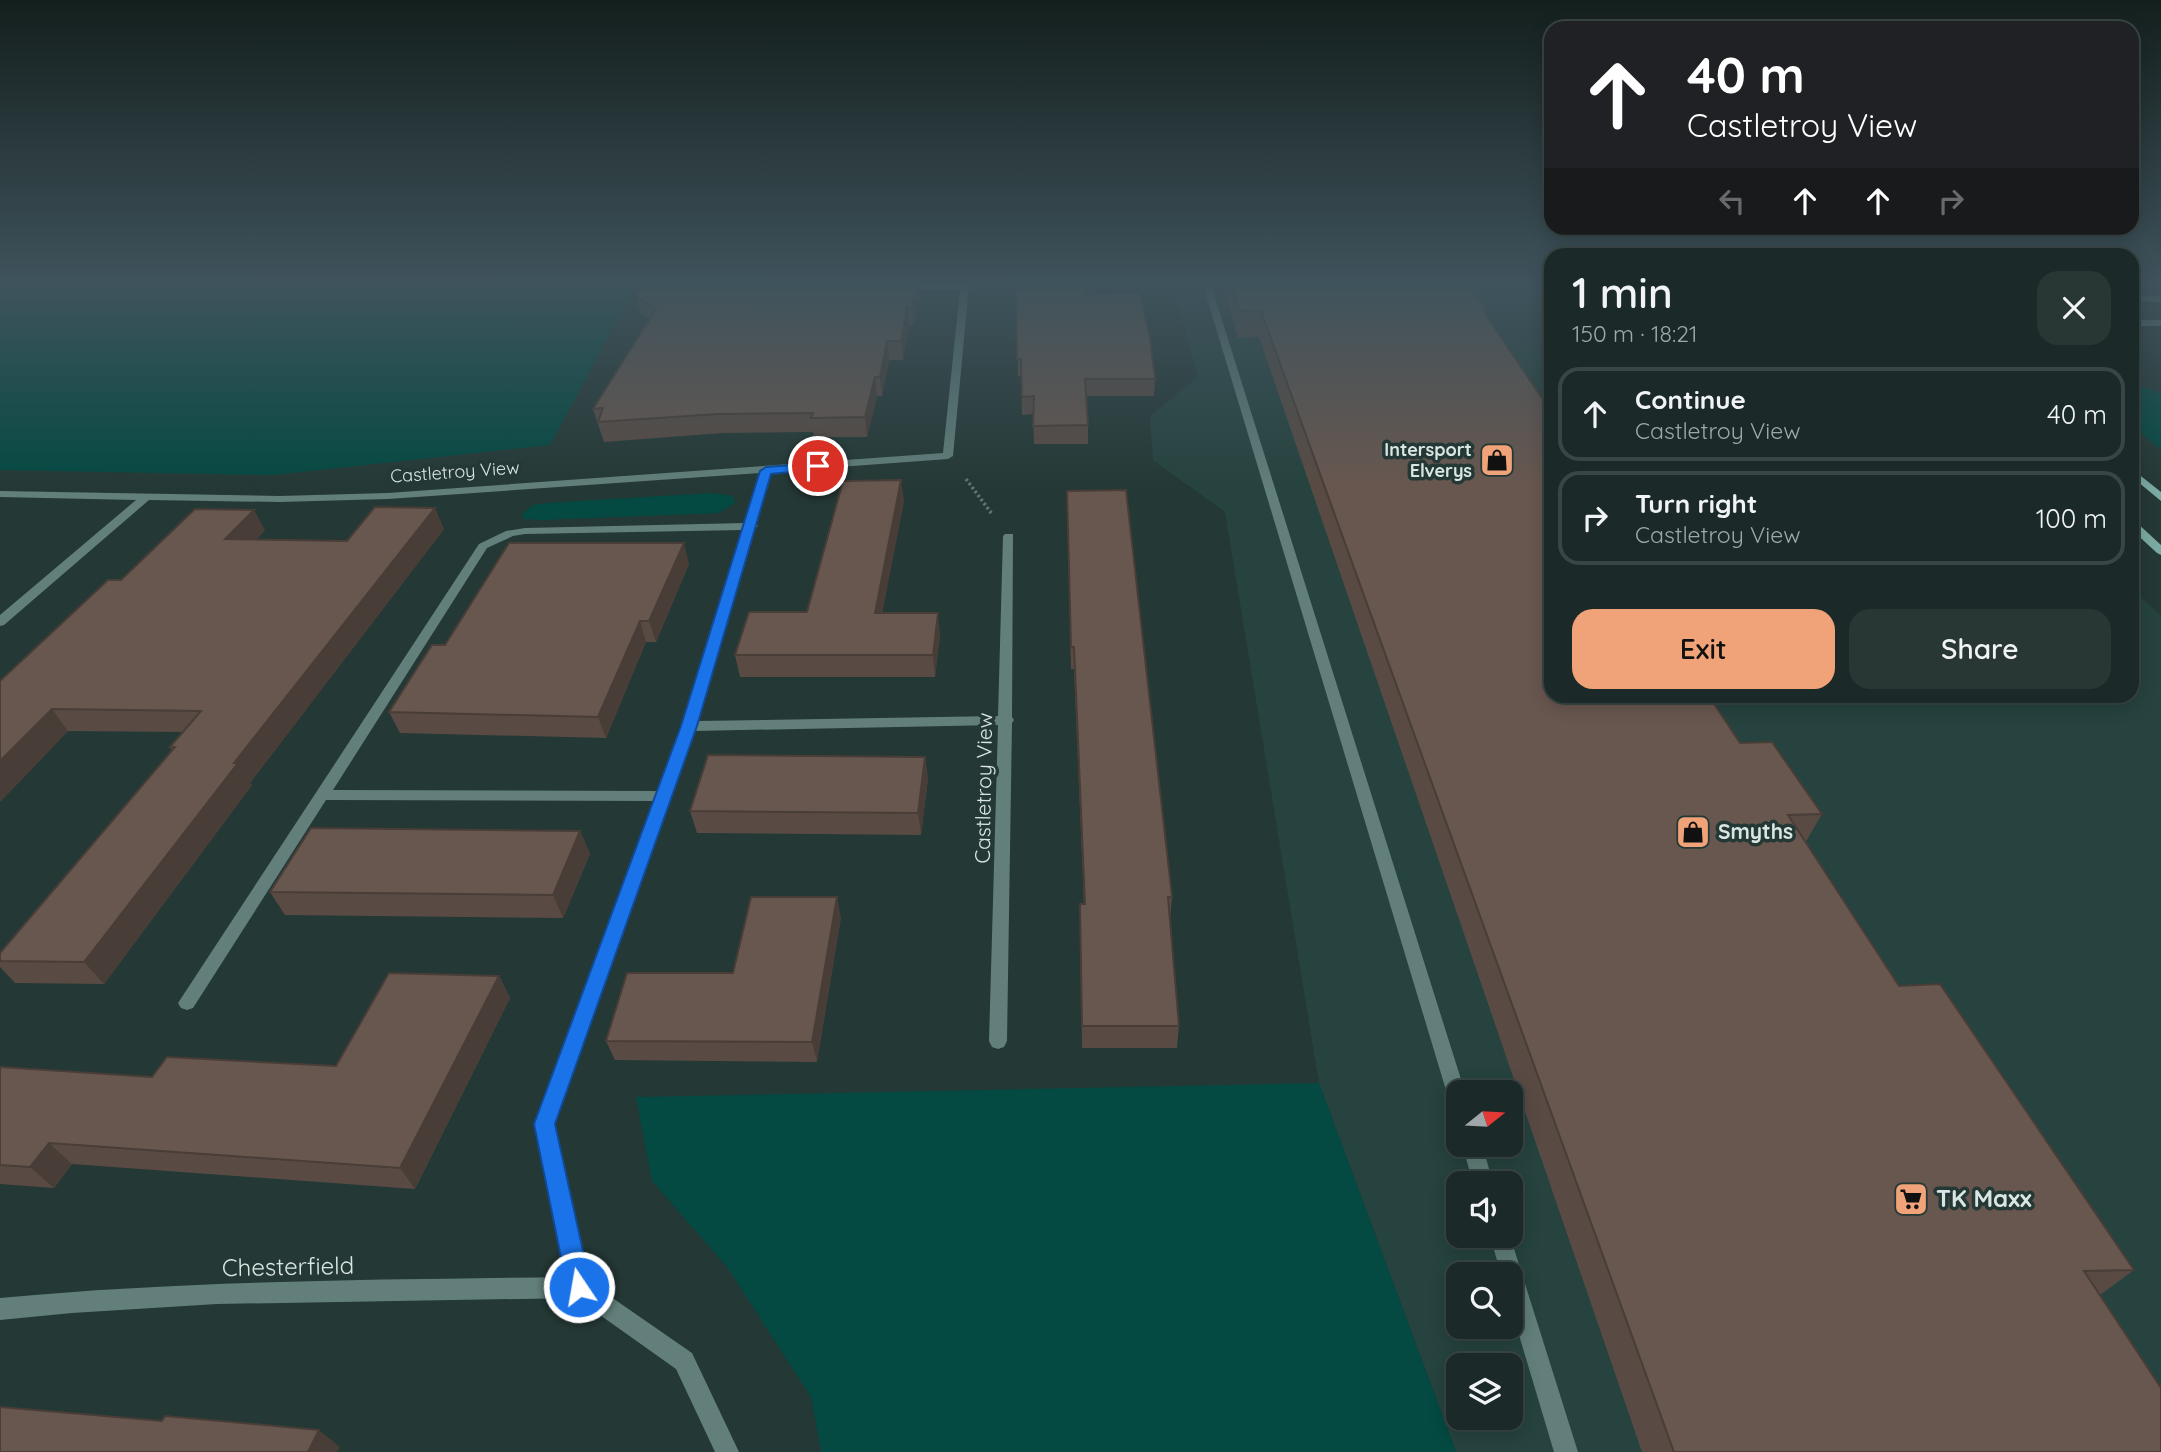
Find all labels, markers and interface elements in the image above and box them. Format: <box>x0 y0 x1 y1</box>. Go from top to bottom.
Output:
text: 40 m <box>1687 44 1805 105</box>
icon: ahead <box>1572 49 1663 140</box>
text: Castletroy View <box>1687 105 1917 145</box>
icon: left <box>1713 182 1751 220</box>
icon: ahead <box>1786 182 1824 220</box>
icon: ahead <box>1859 182 1897 220</box>
icon: right <box>1932 182 1970 220</box>
text: 1 min <box>1572 266 1673 319</box>
button: close <box>2037 271 2111 345</box>
text: 150 m · 18:21 <box>1572 319 1698 348</box>
text: Continue <box>1635 383 1746 416</box>
icon: ahead <box>1576 395 1614 433</box>
text: 40 m <box>2047 398 2107 431</box>
text: Castletroy View <box>1635 416 1801 445</box>
pin <box>788 436 848 496</box>
place label: Intersport Elverys <box>1384 438 1472 482</box>
shop icon: Intersport Elverys <box>1478 441 1516 479</box>
icon: arrive <box>799 447 837 485</box>
street label: Castletroy View <box>390 456 520 487</box>
text: Turn right <box>1635 487 1757 520</box>
icon: right <box>1576 499 1614 537</box>
text: 100 m <box>2036 502 2107 535</box>
text: Castletroy View <box>1635 520 1801 549</box>
button: Exit <box>1572 609 1835 689</box>
button: Share <box>1849 609 2111 689</box>
street label: Castletroy View <box>969 712 997 864</box>
shop icon: Smyths <box>1674 813 1712 851</box>
place label: Smyths <box>1718 818 1793 844</box>
north arrow <box>1446 1080 1522 1157</box>
map controls <box>1446 1080 1523 1430</box>
button: sound <box>1446 1171 1523 1248</box>
supermarket icon: TK Maxx <box>1892 1180 1930 1218</box>
place label: TK Maxx <box>1936 1183 2032 1213</box>
street label: Chesterfield <box>222 1250 354 1282</box>
position arrow <box>542 1250 616 1324</box>
button: search <box>1446 1262 1523 1339</box>
button: layers <box>1446 1353 1523 1430</box>

